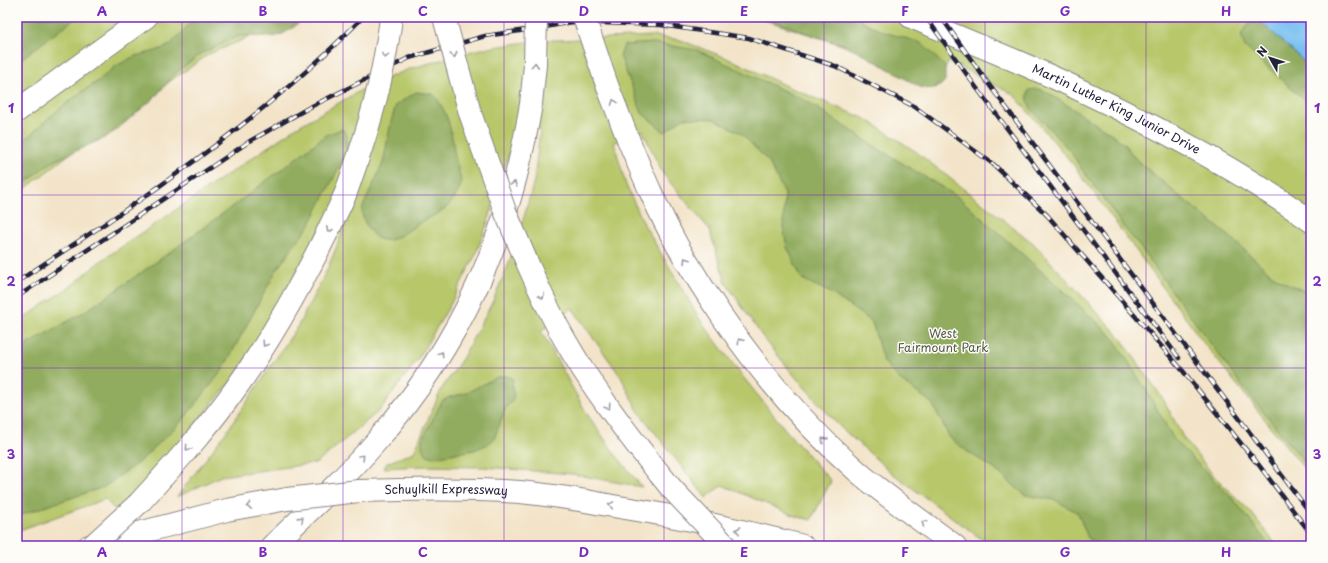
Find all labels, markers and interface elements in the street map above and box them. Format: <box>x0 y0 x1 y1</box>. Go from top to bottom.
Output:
text: A <box>97 1 107 20</box>
text: B <box>259 1 268 20</box>
text: C <box>418 1 428 20</box>
text: D <box>579 1 589 20</box>
text: E <box>740 1 748 20</box>
text: F <box>901 1 909 20</box>
text: G <box>1060 1 1070 20</box>
text: H <box>1221 1 1231 20</box>
north arrow <box>1250 38 1290 78</box>
text: N <box>1252 42 1271 60</box>
one-way arrow <box>381 52 390 59</box>
one-way arrow <box>449 52 457 58</box>
street label: Martin Luther King Junior Drive <box>1030 59 1204 158</box>
one-way arrow <box>530 62 539 68</box>
text: 1 <box>8 98 14 117</box>
text: 1 <box>1314 98 1320 117</box>
one-way arrow <box>610 99 618 106</box>
one-way arrow <box>510 181 518 187</box>
one-way arrow <box>326 226 334 234</box>
one-way arrow <box>684 257 691 264</box>
text: 2 <box>6 271 16 290</box>
text: 2 <box>1312 271 1322 290</box>
one-way arrow <box>537 291 545 299</box>
park label: West Fairmount Park <box>898 324 988 356</box>
one-way arrow <box>738 338 745 345</box>
one-way arrow <box>263 340 270 347</box>
one-way arrow <box>436 351 444 358</box>
one-way arrow <box>603 403 611 410</box>
one-way arrow <box>821 437 829 444</box>
text: 3 <box>7 444 16 463</box>
one-way arrow <box>186 444 193 451</box>
text: 3 <box>1313 444 1322 463</box>
one-way arrow <box>357 454 365 462</box>
street label: Schuylkill Expressway <box>384 479 508 499</box>
one-way arrow <box>246 501 252 510</box>
one-way arrow <box>608 501 614 510</box>
one-way arrow <box>296 516 304 524</box>
one-way arrow <box>921 520 928 528</box>
one-way arrow <box>735 527 742 535</box>
text: A <box>97 542 107 561</box>
text: B <box>259 542 268 561</box>
text: C <box>418 542 428 561</box>
text: D <box>579 542 589 561</box>
text: E <box>740 542 748 561</box>
text: F <box>901 542 909 561</box>
text: G <box>1060 542 1070 561</box>
text: H <box>1221 542 1231 561</box>

